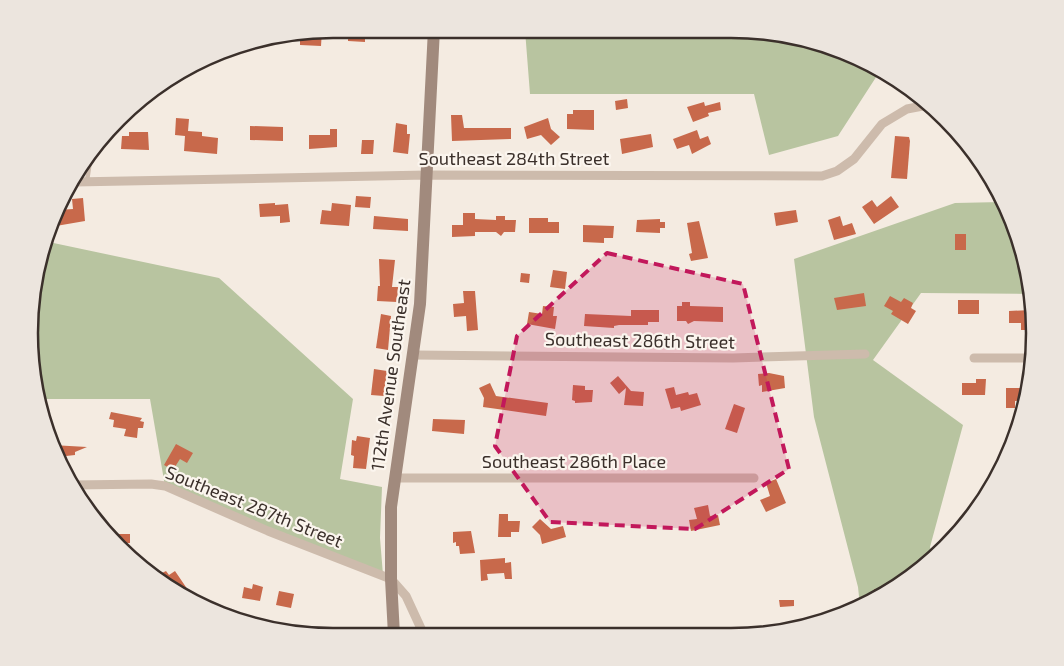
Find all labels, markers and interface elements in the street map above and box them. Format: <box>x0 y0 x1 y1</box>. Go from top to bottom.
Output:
street label: Southeast 284th Street <box>419 147 610 169</box>
street label: 112th Avenue Southeast <box>366 278 414 472</box>
street label: Southeast 286th Street <box>545 327 735 353</box>
street label: Southeast 286th Place <box>482 450 666 472</box>
street label: Southeast 287th Street <box>163 460 346 552</box>

